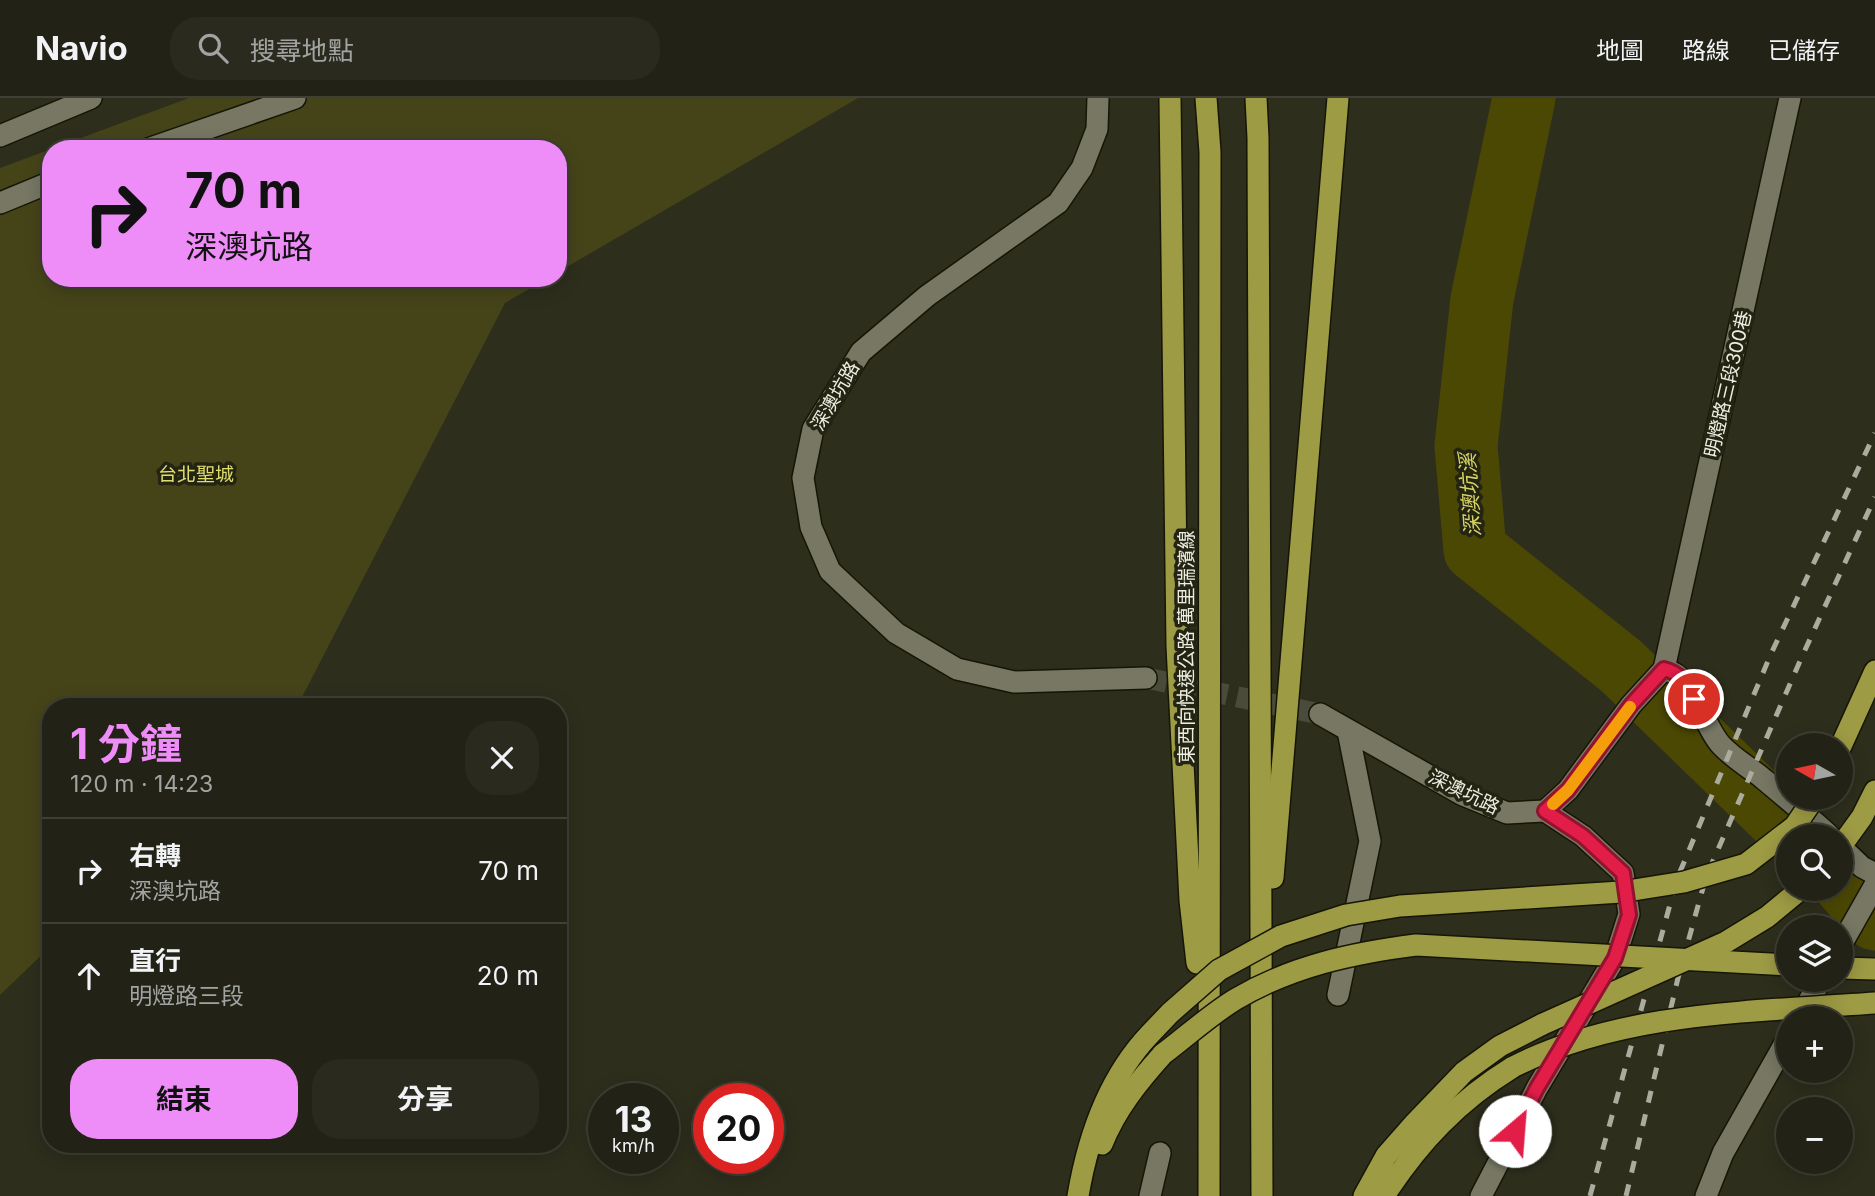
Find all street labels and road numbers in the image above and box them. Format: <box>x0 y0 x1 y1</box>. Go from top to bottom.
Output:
street label: 明燈路三段300巷 <box>1700 308 1756 460</box>
street label: 深澳坑路 <box>806 357 864 435</box>
street label: 東西向快速公路 萬里瑞濱線 <box>1175 530 1198 764</box>
street label: 深澳坑路 <box>1425 765 1503 819</box>

